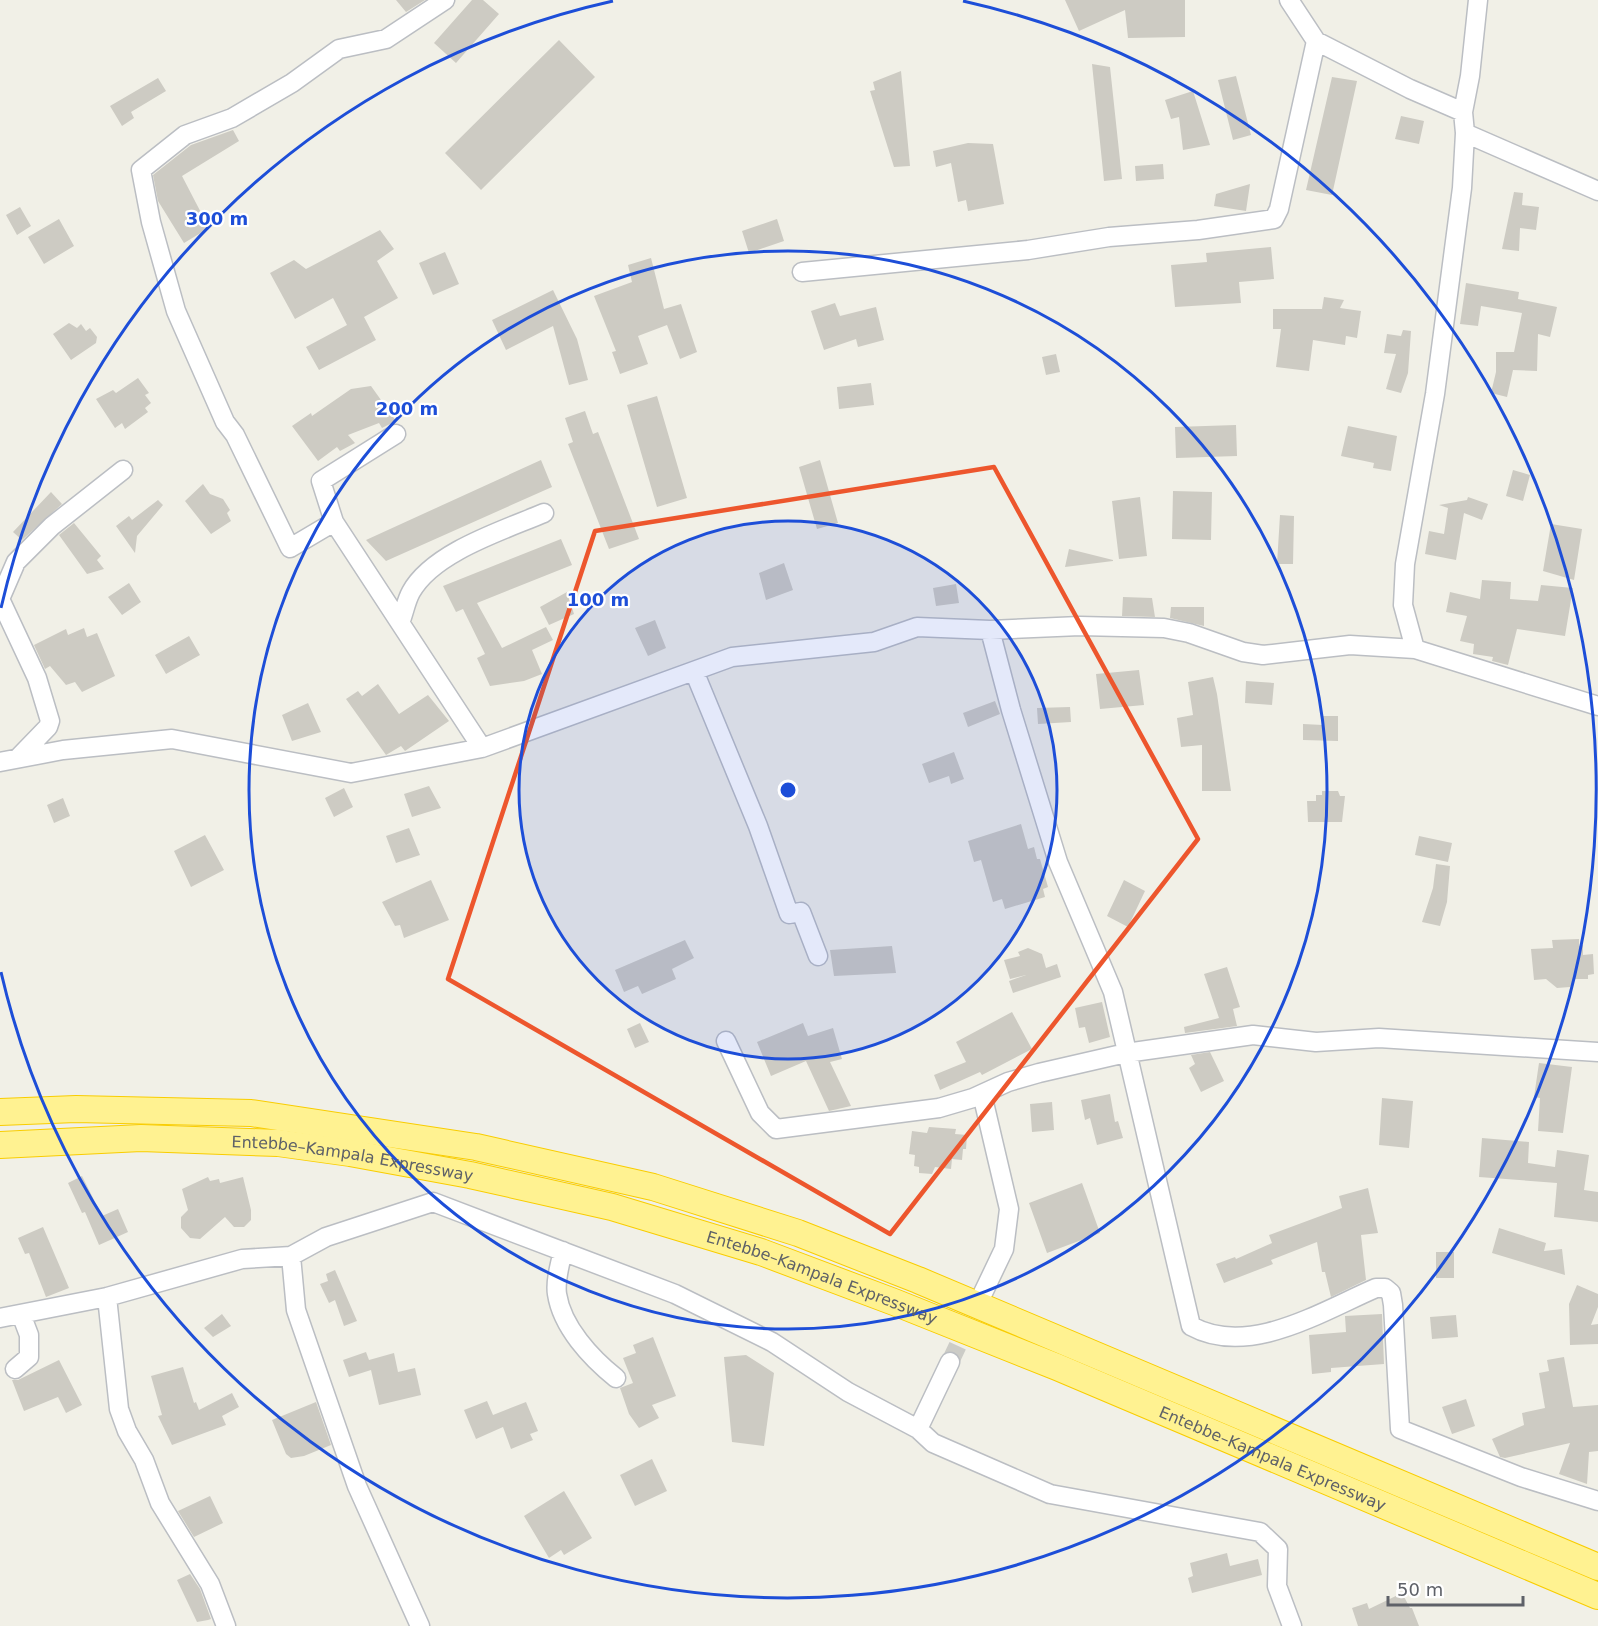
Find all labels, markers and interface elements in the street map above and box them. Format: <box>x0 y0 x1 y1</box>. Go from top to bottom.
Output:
text: 300 m <box>186 208 248 229</box>
text: 200 m <box>376 398 438 419</box>
text: 100 m <box>567 589 629 610</box>
centre of rings <box>778 780 798 800</box>
street label: Entebbe–Kampala Expressway <box>231 1132 475 1185</box>
street label: Entebbe–Kampala Expressway <box>704 1227 940 1328</box>
street label: Entebbe–Kampala Expressway <box>1156 1402 1389 1515</box>
scale bar <box>1388 1569 1523 1607</box>
text: 50 m <box>1397 1579 1443 1600</box>

